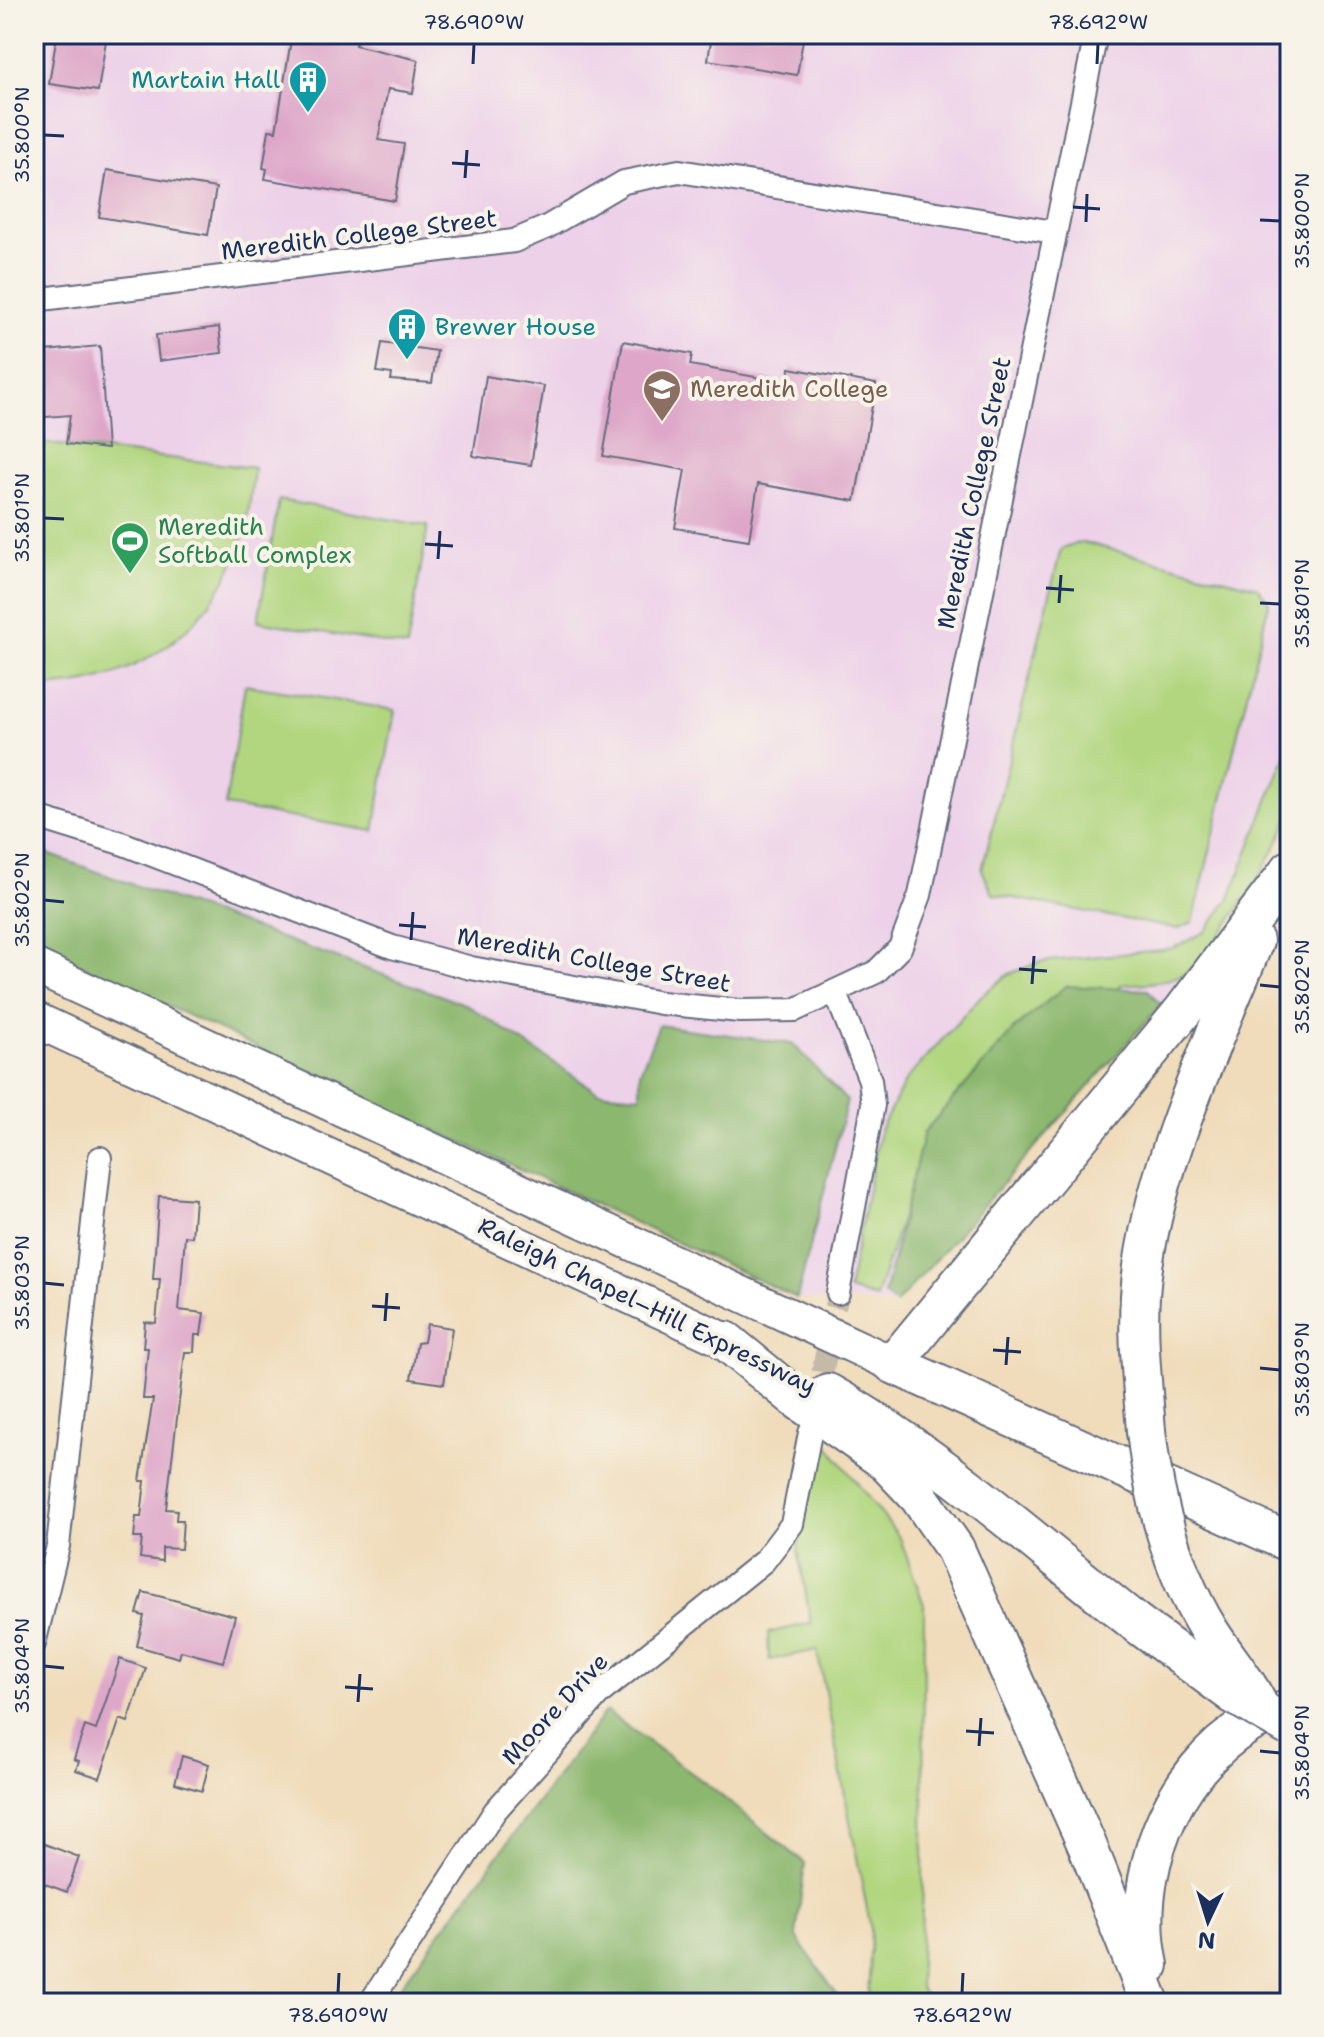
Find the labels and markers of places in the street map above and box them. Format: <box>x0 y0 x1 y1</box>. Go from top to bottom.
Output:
building icon: Martain Hall <box>287 59 329 114</box>
place label: Martain Hall <box>131 64 281 96</box>
building icon: Brewer House <box>386 306 428 361</box>
place label: Brewer House <box>435 311 596 343</box>
school or university icon: Meredith College <box>641 368 683 423</box>
place label: Meredith College <box>690 373 889 405</box>
place label: Meredith Softball Complex <box>158 511 352 571</box>
sports icon: Meredith Softball Complex <box>109 520 151 575</box>

